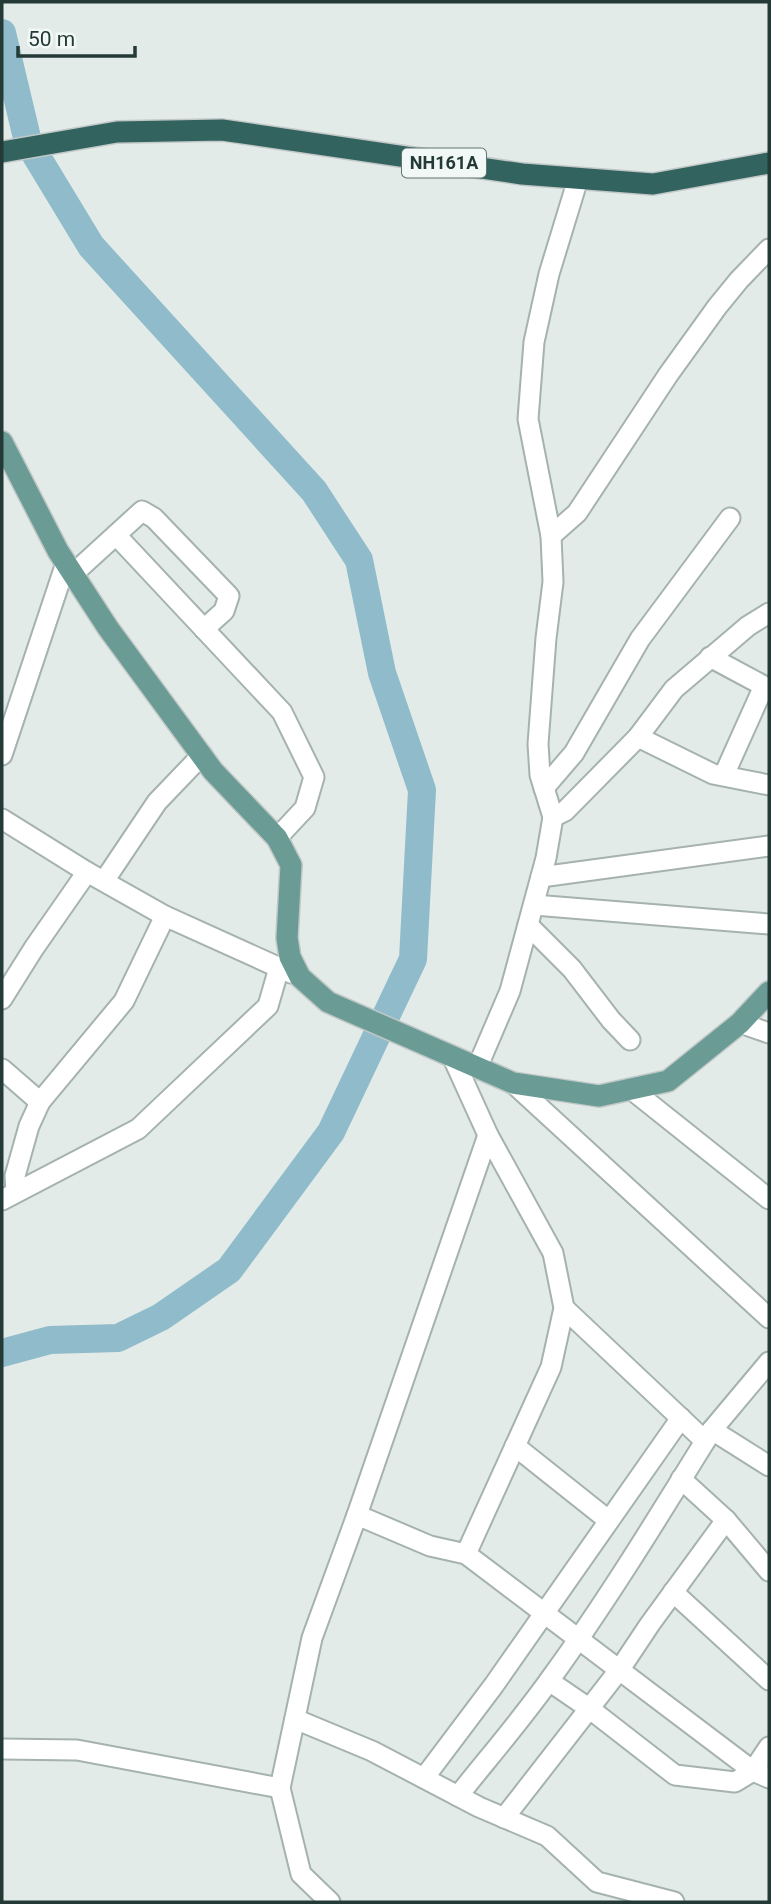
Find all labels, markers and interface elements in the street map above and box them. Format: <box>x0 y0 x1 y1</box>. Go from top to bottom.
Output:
scale bar <box>18 14 135 58</box>
text: 50 m <box>28 27 75 51</box>
road number: NH161A <box>402 148 486 178</box>

